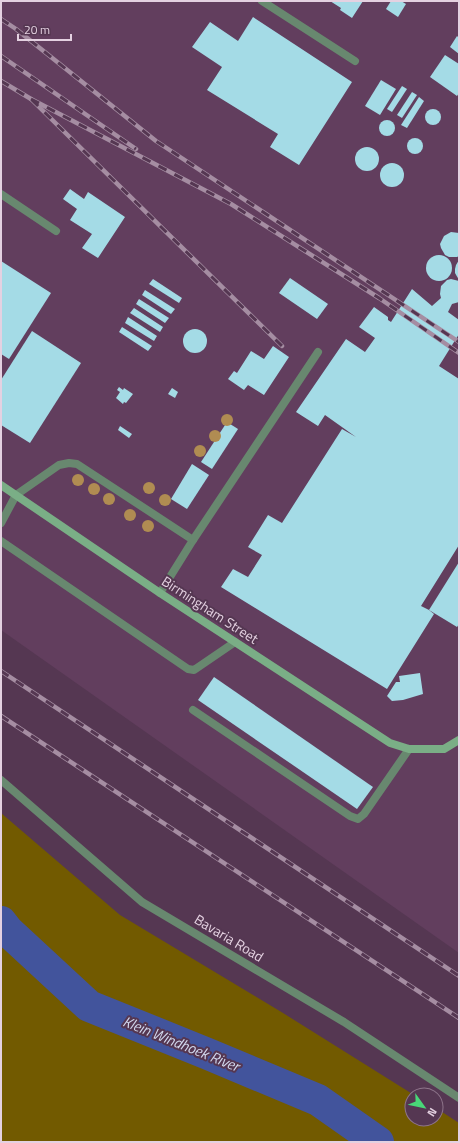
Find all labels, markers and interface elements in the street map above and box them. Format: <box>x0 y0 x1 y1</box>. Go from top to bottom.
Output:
scale bar <box>18 16 71 42</box>
text: 20 m <box>24 20 50 39</box>
street label: Birmingham Street <box>158 570 263 649</box>
street label: Bavaria Road <box>191 909 268 967</box>
water label: Klein Windhoek River <box>119 1010 245 1078</box>
north arrow <box>404 1087 444 1127</box>
text: N <box>424 1105 441 1120</box>

